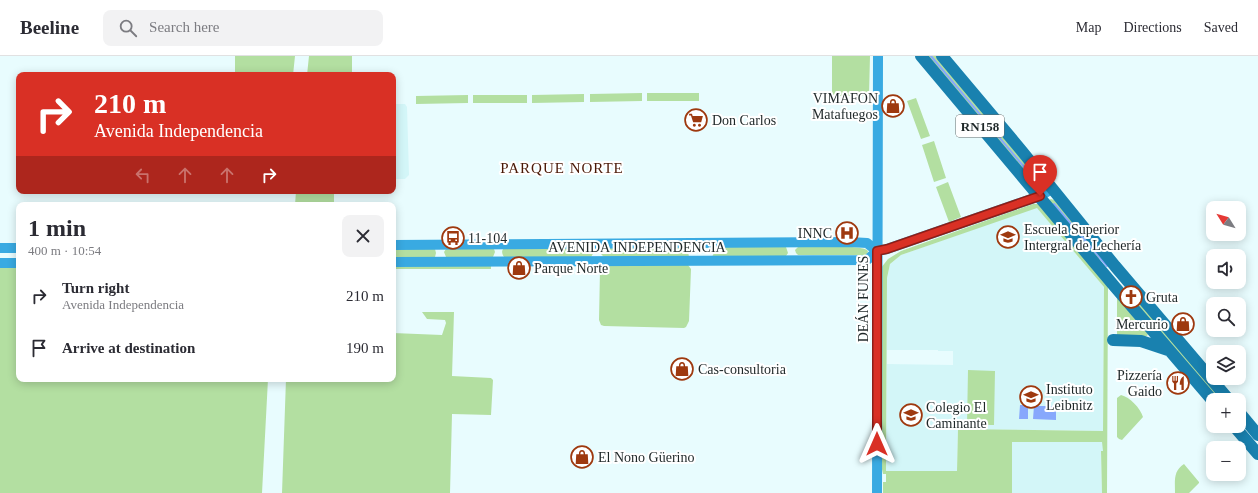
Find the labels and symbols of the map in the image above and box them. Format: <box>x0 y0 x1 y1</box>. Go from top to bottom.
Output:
place label: VIMAFON Matafuegos <box>812 91 878 122</box>
shop icon: VIMAFON Matafuegos <box>880 93 906 119</box>
supermarket icon: Don Carlos <box>683 107 709 133</box>
place label: Don Carlos <box>712 113 776 128</box>
road number: RN158 <box>956 115 1004 137</box>
pin <box>1023 155 1057 196</box>
district label: PARQUE NORTE <box>500 160 624 176</box>
north arrow <box>1206 201 1246 241</box>
hospital icon: INNC <box>834 220 860 246</box>
place label: Escuela Superior Intergral de Lechería <box>1024 222 1142 253</box>
school or university icon: Escuela Superior Intergral de Lechería <box>995 224 1021 250</box>
bus stop icon: 11-104 <box>440 225 466 251</box>
place label: INNC <box>798 226 832 241</box>
place label: 11-104 <box>468 231 507 246</box>
street label: AVENIDA INDEPENDENCIA <box>548 240 727 255</box>
shop icon: Parque Norte <box>506 255 532 281</box>
street label: DEÁN FUNES <box>855 256 871 342</box>
place label: Parque Norte <box>534 261 608 276</box>
church icon: Gruta <box>1118 284 1144 310</box>
place label: Gruta <box>1146 290 1179 305</box>
shop icon: Mercurio <box>1170 311 1196 337</box>
place label: Mercurio <box>1116 317 1168 332</box>
shop icon: Cas-consultoria <box>669 356 695 382</box>
place label: Cas-consultoria <box>698 362 787 377</box>
place label: Pizzería Gaido <box>1117 368 1163 399</box>
restaurant icon: Pizzería Gaido <box>1165 370 1191 396</box>
place label: Instituto Leibnitz <box>1046 382 1093 413</box>
school or university icon: Instituto Leibnitz <box>1018 384 1044 410</box>
place label: Colegio El Caminante <box>926 400 987 431</box>
school or university icon: Colegio El Caminante <box>898 402 924 428</box>
position arrow <box>856 423 898 465</box>
shop icon: El Nono Güerino <box>569 444 595 470</box>
place label: El Nono Güerino <box>598 450 694 465</box>

